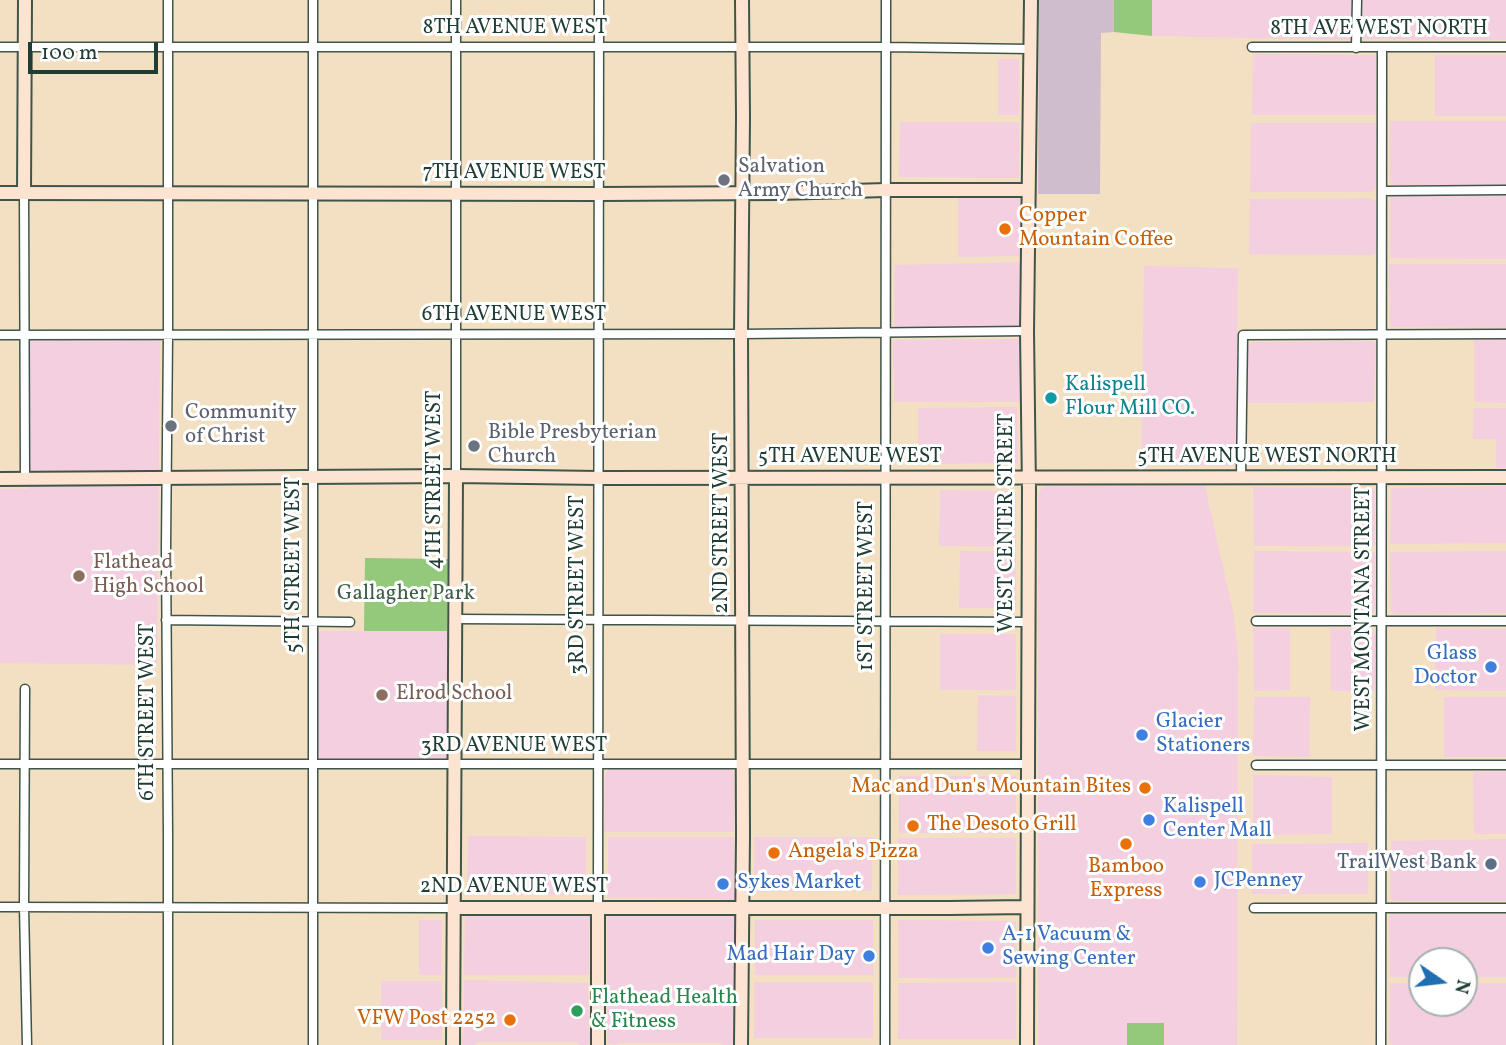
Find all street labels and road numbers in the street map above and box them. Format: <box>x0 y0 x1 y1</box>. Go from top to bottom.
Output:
street label: 8TH AVENUE WEST <box>423 16 607 42</box>
street label: 8TH AVE WEST NORTH <box>1270 17 1488 43</box>
street label: 7TH AVENUE WEST <box>422 161 606 187</box>
street label: 6TH AVENUE WEST <box>422 303 606 329</box>
street label: 4TH STREET WEST <box>423 390 449 570</box>
street label: WEST CENTER STREET <box>995 413 1021 633</box>
street label: 2ND STREET WEST <box>710 432 736 614</box>
street label: 5TH AVENUE WEST <box>758 445 942 471</box>
street label: 5TH AVENUE WEST NORTH <box>1137 445 1397 471</box>
street label: 5TH STREET WEST <box>282 477 308 653</box>
street label: WEST MONTANA STREET <box>1352 486 1378 732</box>
street label: 3RD STREET WEST <box>566 495 592 675</box>
street label: 1ST STREET WEST <box>855 501 881 671</box>
street label: 6TH STREET WEST <box>136 623 162 801</box>
street label: 3RD AVENUE WEST <box>421 734 607 760</box>
street label: 2ND AVENUE WEST <box>420 875 608 901</box>

